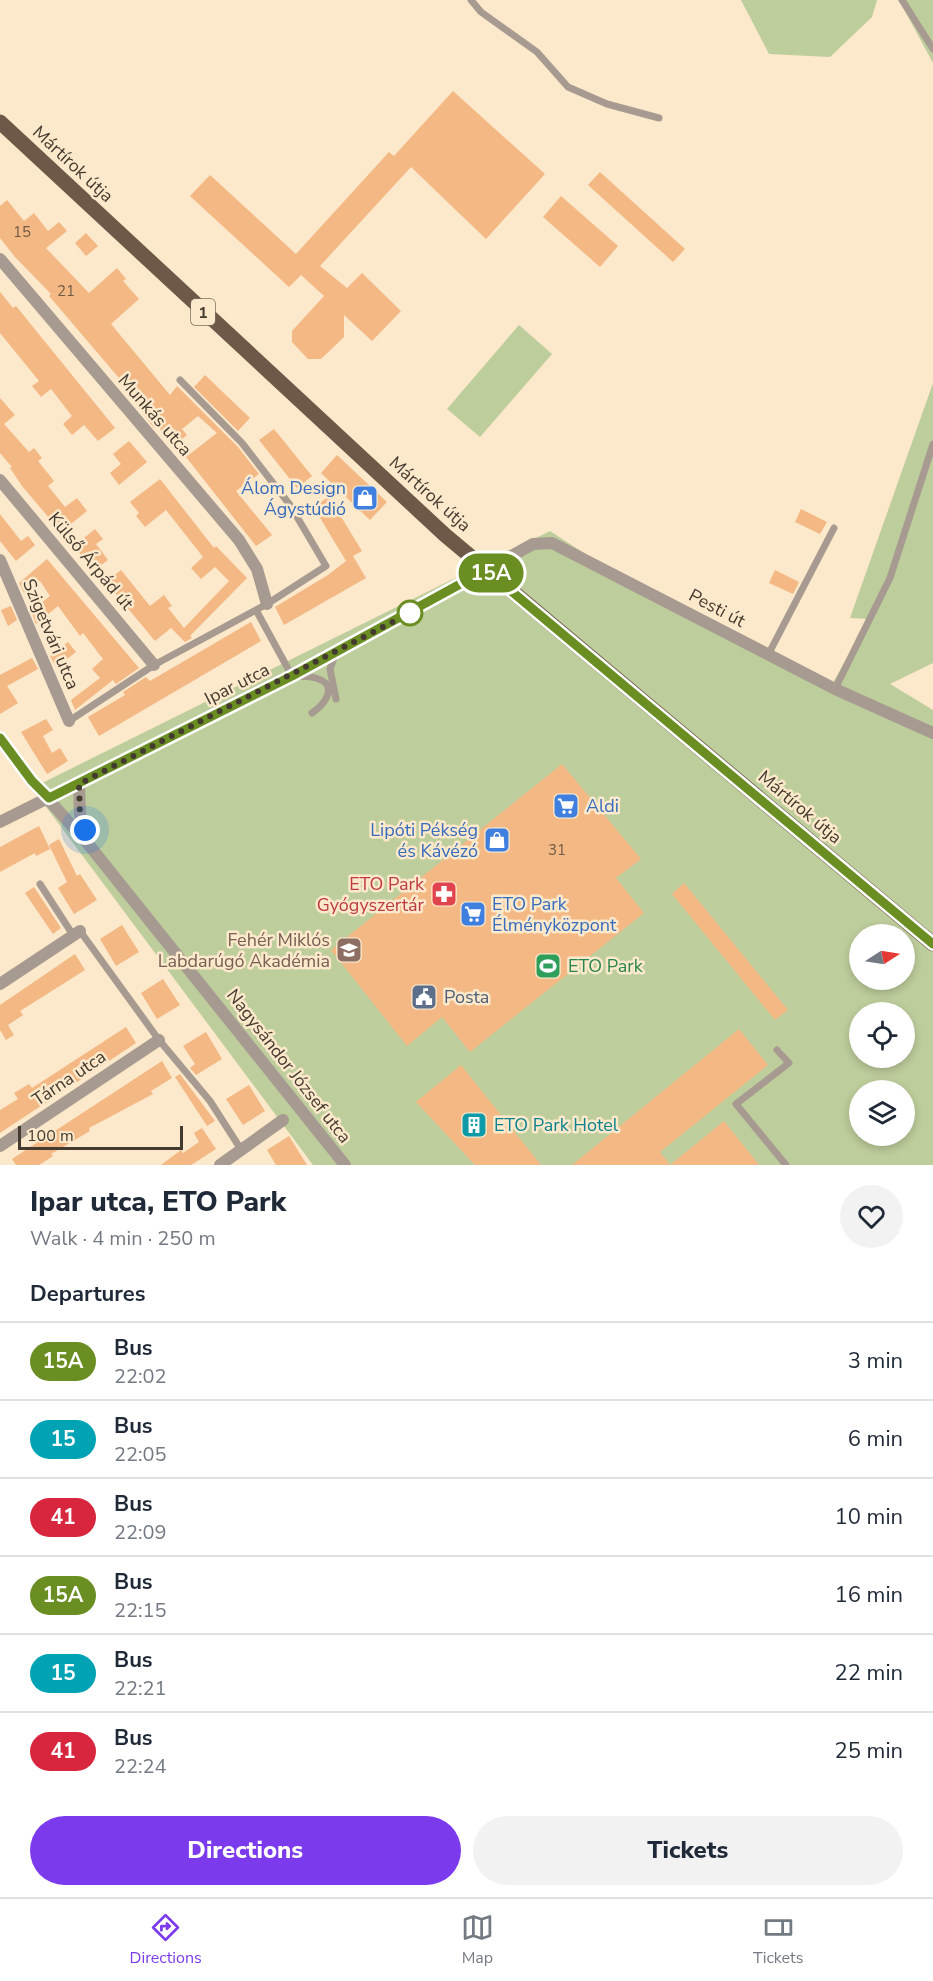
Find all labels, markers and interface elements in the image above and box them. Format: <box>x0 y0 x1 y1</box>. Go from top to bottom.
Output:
street label: Mártírok útja <box>27 120 119 208</box>
house number: 15 <box>13 222 31 242</box>
house number: 21 <box>57 281 75 301</box>
road number: 1 <box>191 299 215 325</box>
street label: Munkás utca <box>113 369 197 461</box>
street label: Mártírok útja <box>384 451 476 537</box>
place label: Álom Design Ágystúdió <box>241 476 346 521</box>
shop icon: Álom Design Ágystúdió <box>350 483 380 513</box>
street label: Külső Árpád út <box>43 507 139 616</box>
line badge: 15A <box>456 554 526 592</box>
text: 15A <box>471 559 511 587</box>
street label: Szigetvári utca <box>17 575 85 693</box>
street label: Pesti út <box>685 583 750 633</box>
unlabelled marker <box>397 600 423 626</box>
street label: Ipar utca <box>200 657 274 711</box>
street label: Mártírok útja <box>753 765 847 849</box>
supermarket icon: Aldi <box>551 791 581 821</box>
place label: Aldi <box>586 794 619 818</box>
your location <box>70 815 100 845</box>
place label: Lipóti Pékség és Kávézó <box>370 818 478 863</box>
shop icon: Lipóti Pékség és Kávézó <box>482 825 512 855</box>
house number: 31 <box>548 840 566 860</box>
place label: ETO Park Gyógyszertár <box>317 872 425 917</box>
pharmacy icon: ETO Park Gyógyszertár <box>429 879 459 909</box>
place label: ETO Park Élményközpont <box>492 892 617 937</box>
supermarket icon: ETO Park Élményközpont <box>458 899 488 929</box>
north arrow <box>849 924 915 990</box>
map controls <box>849 924 915 1146</box>
place label: Fehér Miklós Labdarúgó Akadémia <box>158 928 330 973</box>
school or university icon: Fehér Miklós Labdarúgó Akadémia <box>334 935 364 965</box>
sports icon: ETO Park <box>533 951 563 981</box>
place label: ETO Park <box>568 954 644 978</box>
public building icon: Posta <box>409 982 439 1012</box>
street label: Nagysándor József utca <box>221 984 357 1148</box>
place label: Posta <box>444 985 489 1009</box>
button: locate <box>849 1002 915 1068</box>
street label: Tárna utca <box>27 1045 111 1111</box>
button: layers <box>849 1080 915 1146</box>
building icon: ETO Park Hotel <box>459 1110 489 1140</box>
place label: ETO Park Hotel <box>494 1113 619 1137</box>
scale bar <box>18 1123 183 1150</box>
text: 100 m <box>27 1125 74 1147</box>
text: Ipar utca, ETO Park <box>30 1183 286 1221</box>
button: heart <box>840 1185 903 1248</box>
text: Walk · 4 min · 250 m <box>30 1225 216 1252</box>
text: Departures <box>30 1279 145 1309</box>
text: Bus <box>114 1333 153 1363</box>
text: 3 min <box>848 1346 903 1376</box>
text: 15A <box>43 1347 83 1375</box>
text: 22:02 <box>114 1363 167 1390</box>
text: Bus <box>114 1411 153 1441</box>
text: 6 min <box>848 1424 903 1454</box>
text: 15 <box>50 1425 76 1453</box>
text: 22:05 <box>114 1441 167 1468</box>
text: Bus <box>114 1489 153 1519</box>
text: 10 min <box>835 1502 903 1532</box>
text: 41 <box>50 1503 76 1531</box>
text: 22:09 <box>114 1519 167 1546</box>
text: Bus <box>114 1567 153 1597</box>
text: 16 min <box>835 1580 903 1610</box>
text: 15A <box>43 1581 83 1609</box>
text: 22:15 <box>114 1597 167 1624</box>
text: Bus <box>114 1645 153 1675</box>
text: 22 min <box>835 1658 903 1688</box>
text: 15 <box>50 1659 76 1687</box>
text: 22:21 <box>114 1675 167 1702</box>
text: Bus <box>114 1723 153 1753</box>
text: 25 min <box>835 1736 903 1766</box>
text: 41 <box>50 1737 76 1765</box>
text: 22:24 <box>114 1753 167 1780</box>
button: Directions <box>30 1816 461 1885</box>
button: Tickets <box>473 1816 903 1885</box>
tab: Directions <box>130 1911 202 1969</box>
tab: Map <box>461 1911 494 1969</box>
tab: Tickets <box>753 1911 803 1969</box>

